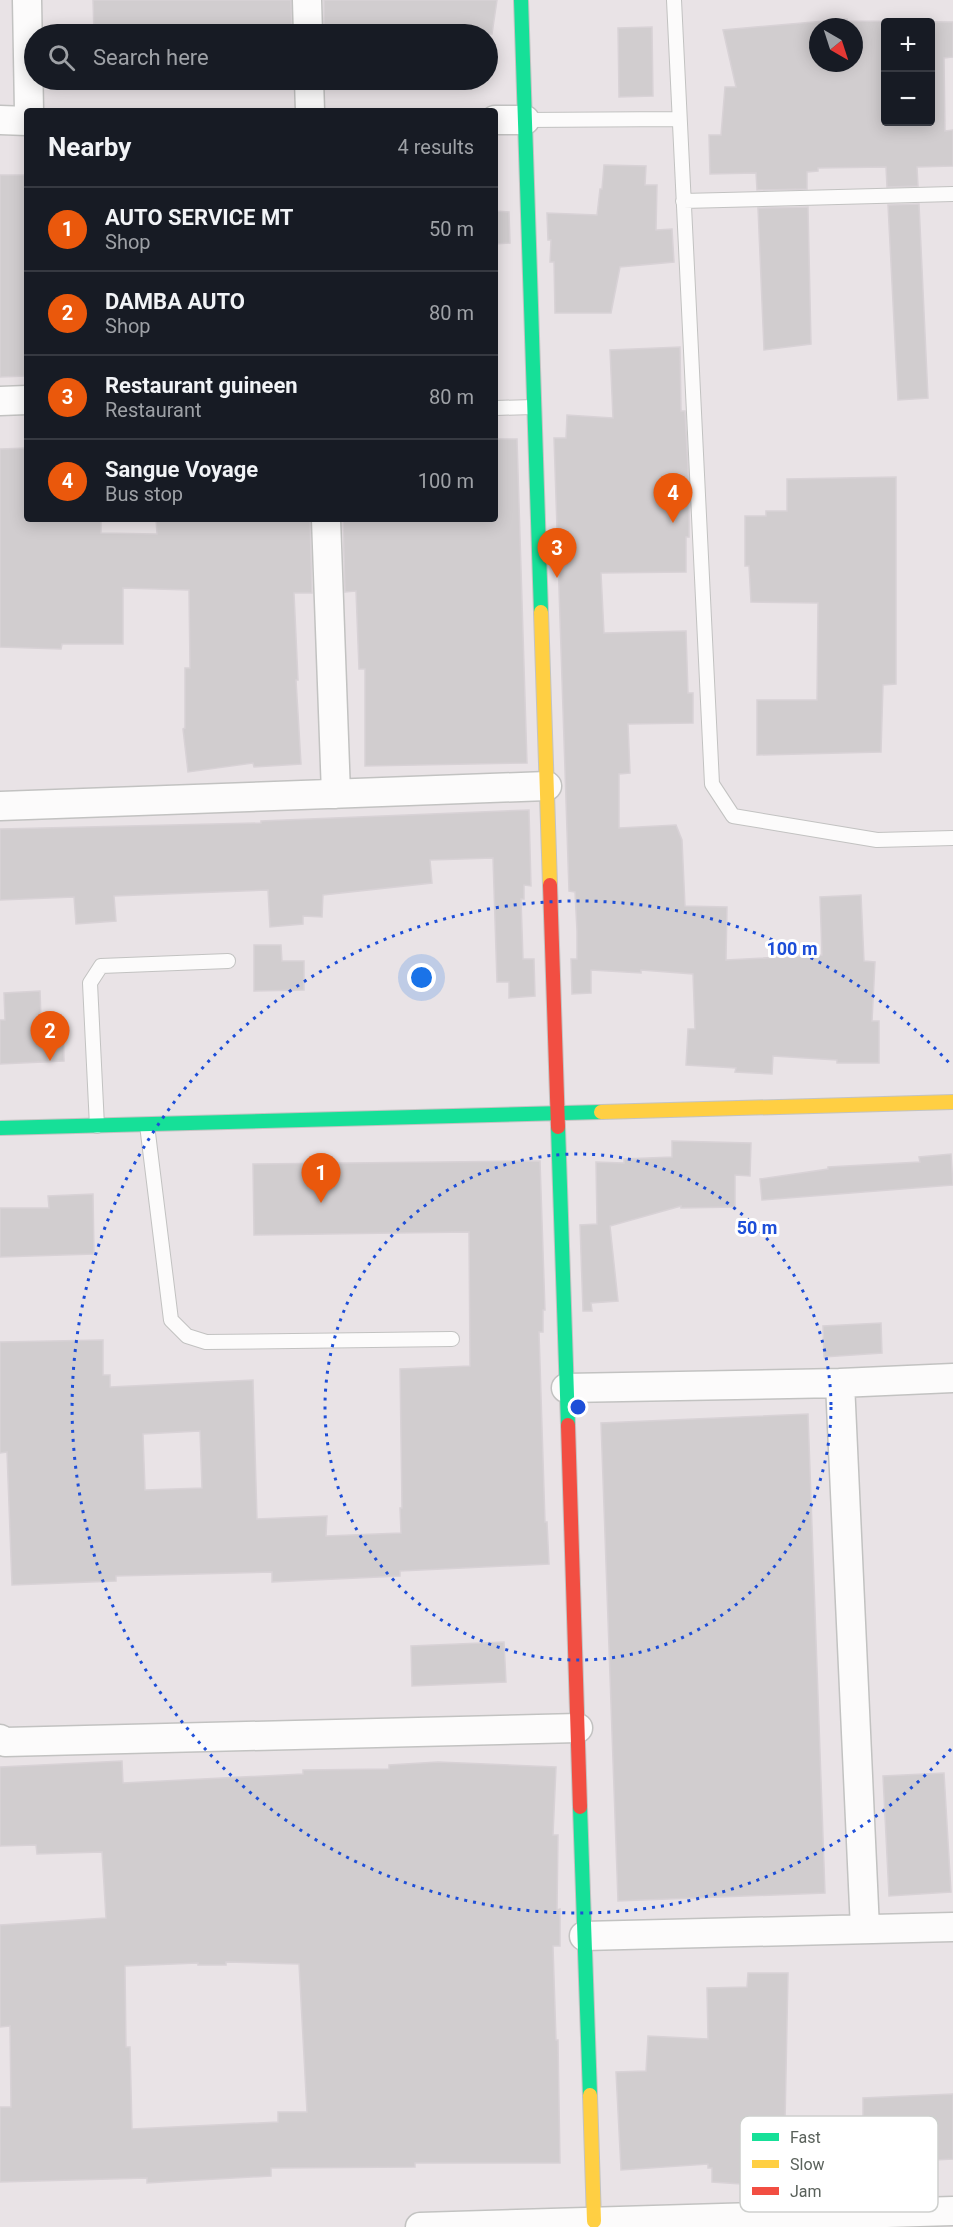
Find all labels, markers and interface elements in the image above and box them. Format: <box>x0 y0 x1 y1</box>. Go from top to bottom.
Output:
north arrow <box>809 18 863 72</box>
map controls <box>881 18 935 126</box>
button: + <box>881 18 935 72</box>
search box <box>24 24 498 90</box>
icon: search <box>45 41 78 74</box>
text: Search here <box>93 45 209 70</box>
button: − <box>881 72 935 126</box>
text: Nearby <box>48 132 131 162</box>
text: 4 results <box>398 135 474 159</box>
text: AUTO SERVICE MT <box>105 205 294 230</box>
text: 1 <box>62 217 73 241</box>
text: 50 m <box>429 217 474 241</box>
text: Shop <box>105 230 151 254</box>
text: DAMBA AUTO <box>105 289 245 314</box>
text: 2 <box>62 301 73 325</box>
text: 80 m <box>429 301 474 325</box>
text: Shop <box>105 314 151 338</box>
text: Restaurant guineen <box>105 373 298 398</box>
text: 3 <box>62 385 73 409</box>
text: 80 m <box>429 385 474 409</box>
text: Restaurant <box>105 398 202 422</box>
text: Sangue Voyage <box>105 457 258 482</box>
text: 4 <box>62 469 73 493</box>
text: 100 m <box>418 469 474 493</box>
pin: 4 <box>654 474 692 523</box>
text: Bus stop <box>105 482 183 506</box>
pin: 3 <box>538 528 576 578</box>
text: 100 m <box>766 938 818 959</box>
your location <box>407 963 436 992</box>
pin: 2 <box>31 1012 70 1061</box>
pin: 1 <box>302 1154 340 1203</box>
text: 50 m <box>737 1217 777 1238</box>
centre of rings <box>568 1397 588 1417</box>
legend <box>740 2116 938 2212</box>
text: Fast <box>790 2128 821 2147</box>
text: Slow <box>790 2155 825 2174</box>
text: Jam <box>790 2182 822 2201</box>

